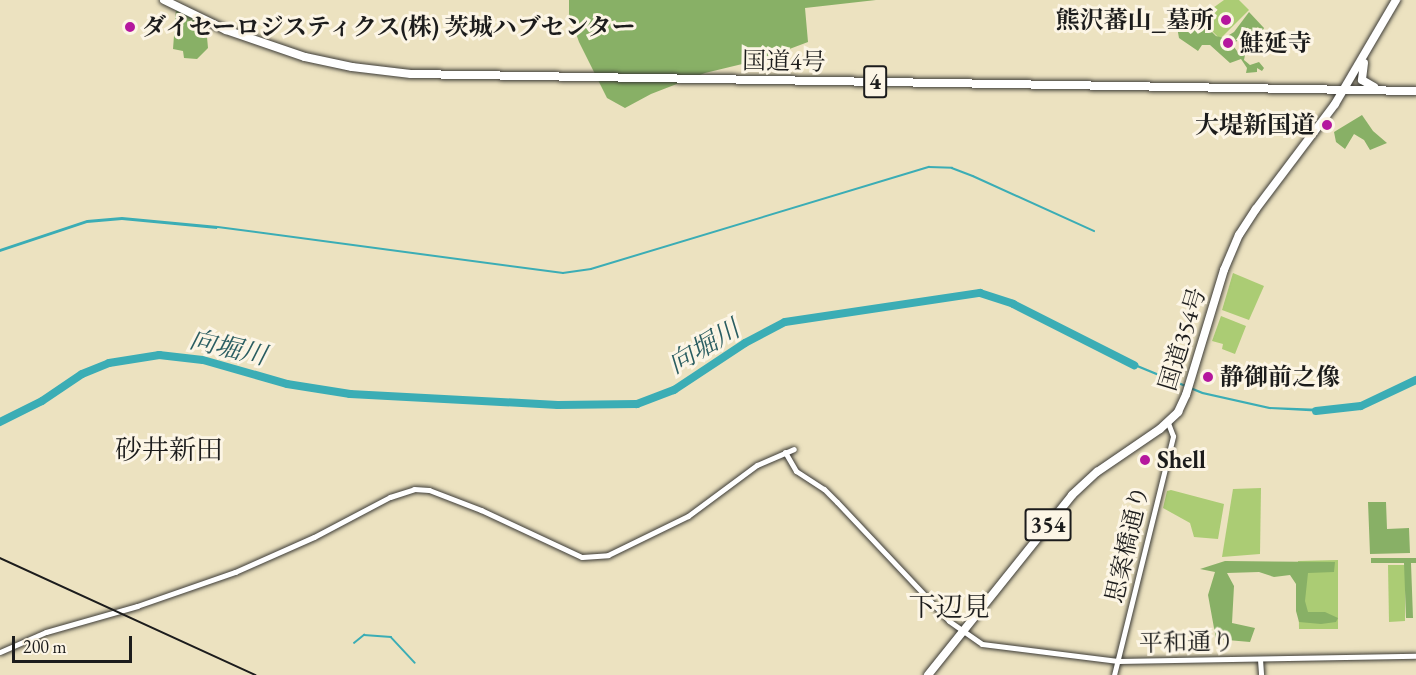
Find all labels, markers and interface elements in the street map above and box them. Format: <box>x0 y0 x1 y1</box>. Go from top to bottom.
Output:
place label: 熊沢蕃山_墓所 <box>1056 6 1214 34</box>
place label: ダイセーロジスティクス(株) 茨城ハブセンター <box>142 13 641 41</box>
marker: 熊沢蕃山_墓所 <box>1219 13 1233 27</box>
marker: ダイセーロジスティクス(株) 茨城ハブセンター <box>123 20 137 34</box>
place label: 鮭延寺 <box>1240 29 1312 57</box>
marker: 鮭延寺 <box>1221 36 1235 50</box>
street label: 国道4号 <box>742 46 826 76</box>
road number: 4 <box>863 63 887 101</box>
place label: 大堤新国道 <box>1195 111 1315 139</box>
marker: 大堤新国道 <box>1320 118 1334 132</box>
street label: 国道354号 <box>1153 284 1211 394</box>
water label: 向堀川 <box>663 314 745 380</box>
water label: 向堀川 <box>186 324 270 372</box>
place label: 静御前之像 <box>1220 363 1340 391</box>
marker: 静御前之像 <box>1201 370 1215 384</box>
district label: 砂井新田 <box>115 434 223 466</box>
place label: Shell <box>1157 446 1206 474</box>
marker: Shell <box>1138 453 1152 467</box>
street label: 思案橋通り <box>1099 482 1155 606</box>
road number: 354 <box>1024 506 1072 544</box>
district label: 下辺見 <box>909 591 989 623</box>
scale bar <box>15 624 135 662</box>
street label: 平和通り <box>1139 627 1235 657</box>
text: 200 m <box>23 635 67 658</box>

